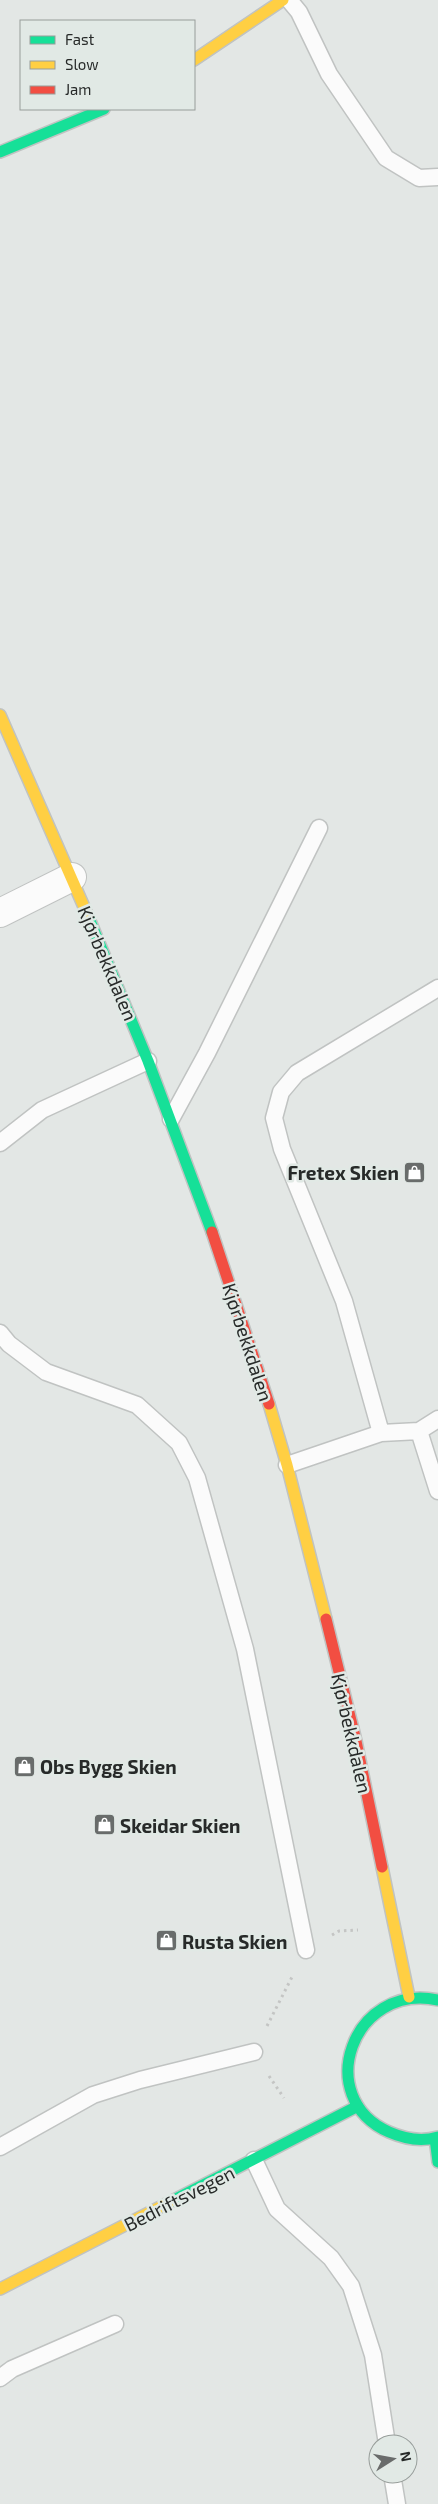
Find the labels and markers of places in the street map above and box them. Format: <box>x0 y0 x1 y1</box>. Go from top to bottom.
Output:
shop icon: Fretex Skien <box>403 1160 427 1184</box>
place label: Fretex Skien <box>288 1161 399 1184</box>
shop icon: Obs Bygg Skien <box>12 1754 36 1778</box>
place label: Obs Bygg Skien <box>40 1755 177 1779</box>
shop icon: Skeidar Skien <box>92 1813 116 1837</box>
place label: Skeidar Skien <box>120 1814 241 1837</box>
shop icon: Rusta Skien <box>154 1929 178 1953</box>
place label: Rusta Skien <box>182 1930 288 1953</box>

